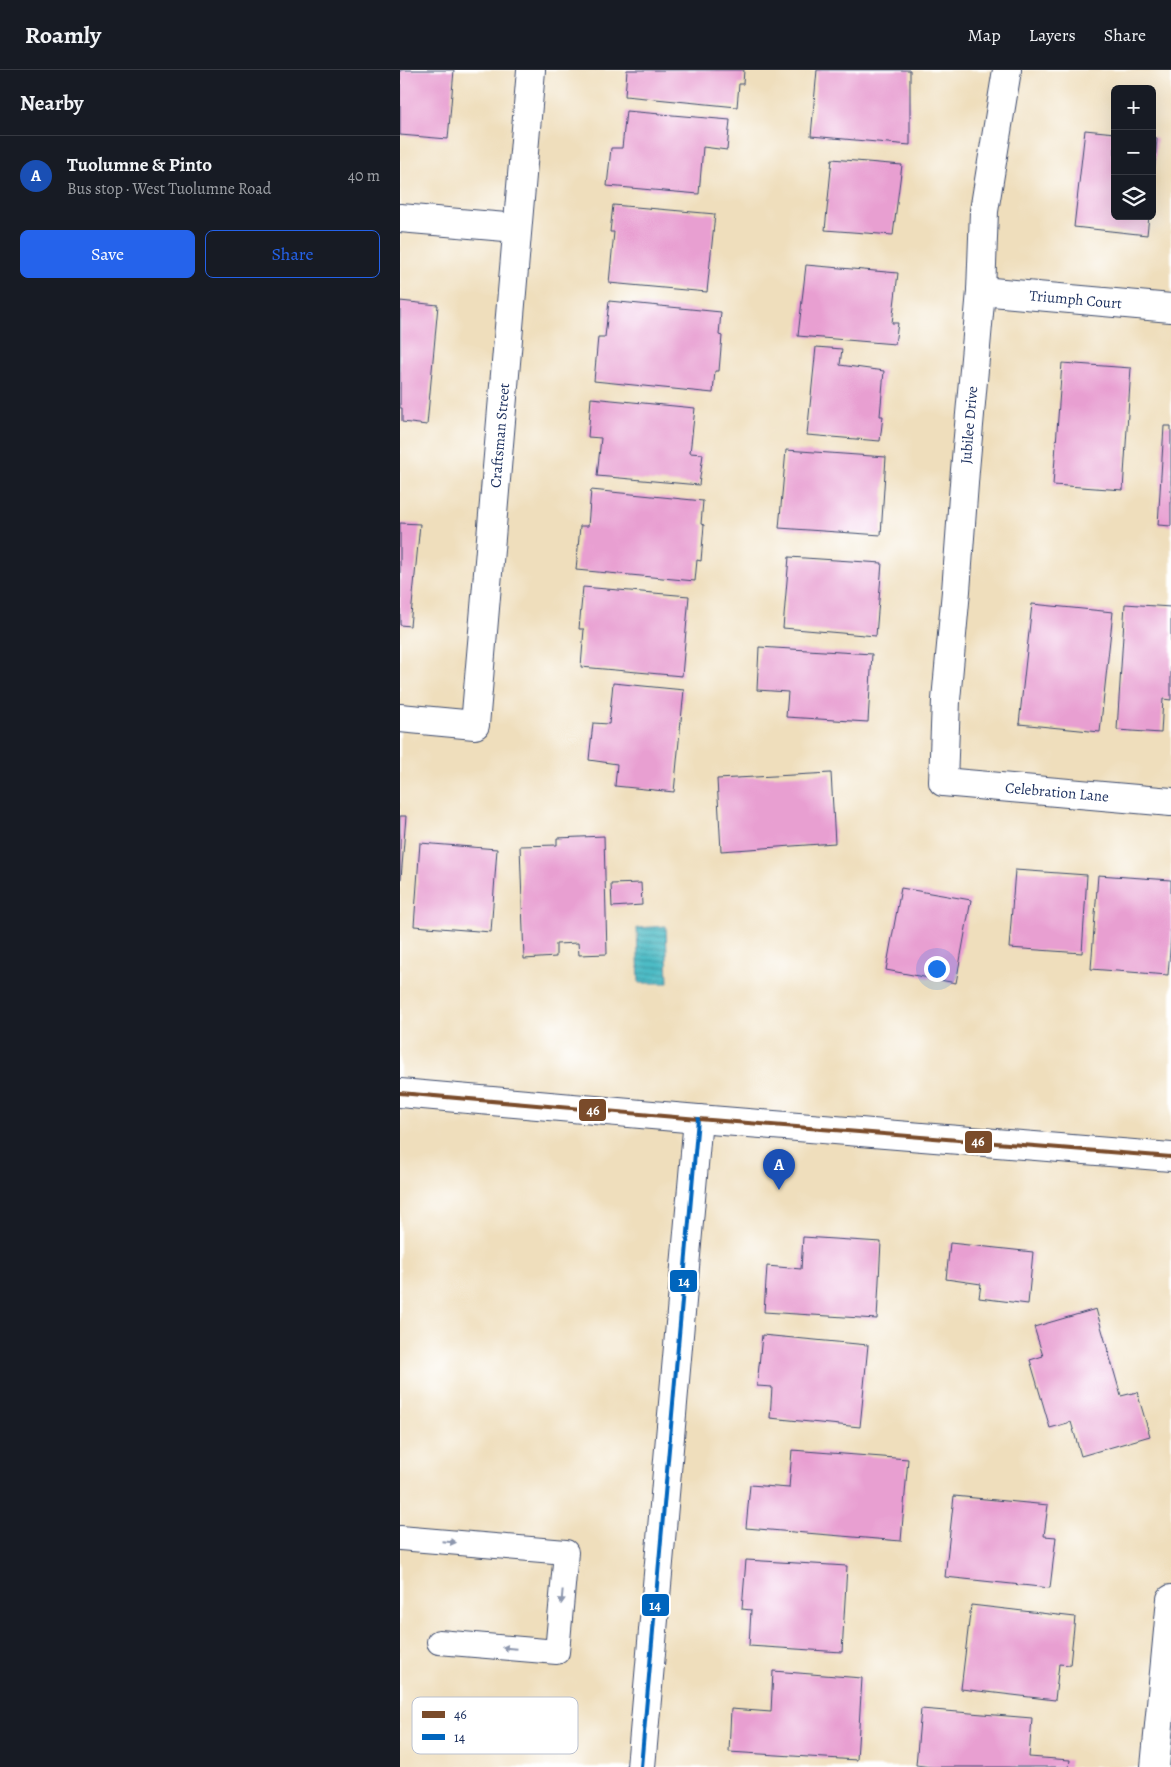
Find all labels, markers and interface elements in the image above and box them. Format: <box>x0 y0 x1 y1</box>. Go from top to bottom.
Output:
text: Roamly <box>25 19 101 51</box>
text: Map <box>968 23 1001 47</box>
text: Layers <box>1029 23 1076 47</box>
text: Share <box>1104 23 1146 47</box>
map controls <box>1111 85 1156 220</box>
button: + <box>1111 85 1156 130</box>
text: Nearby <box>20 89 83 117</box>
button: − <box>1111 130 1156 175</box>
text: Tuolumne & Pinto <box>67 152 212 178</box>
text: A <box>31 165 41 187</box>
text: 40 m <box>348 165 380 187</box>
button: layers <box>1111 175 1156 220</box>
text: Bus stop · West Tuolumne Road <box>67 178 271 200</box>
button: Save <box>20 230 195 278</box>
button: Share <box>205 230 380 278</box>
street label: Triumph Court <box>1029 285 1123 314</box>
street label: Craftsman Street <box>485 382 514 489</box>
street label: Jubilee Drive <box>956 385 982 465</box>
street label: Celebration Lane <box>1004 778 1110 807</box>
your location <box>924 956 950 982</box>
line badge: 46 <box>578 1098 607 1122</box>
text: 46 <box>586 1101 600 1120</box>
line badge: 46 <box>964 1130 993 1154</box>
text: 46 <box>971 1132 985 1151</box>
pin: A <box>763 1149 795 1190</box>
line badge: 14 <box>669 1269 698 1293</box>
text: 14 <box>678 1272 690 1291</box>
one-way arrow <box>441 1538 457 1546</box>
one-way arrow <box>558 1589 566 1605</box>
line badge: 14 <box>641 1593 670 1617</box>
text: 14 <box>649 1596 661 1615</box>
one-way arrow <box>500 1644 516 1652</box>
legend <box>412 1697 578 1754</box>
text: 46 <box>454 1705 467 1724</box>
text: 14 <box>454 1728 465 1747</box>

